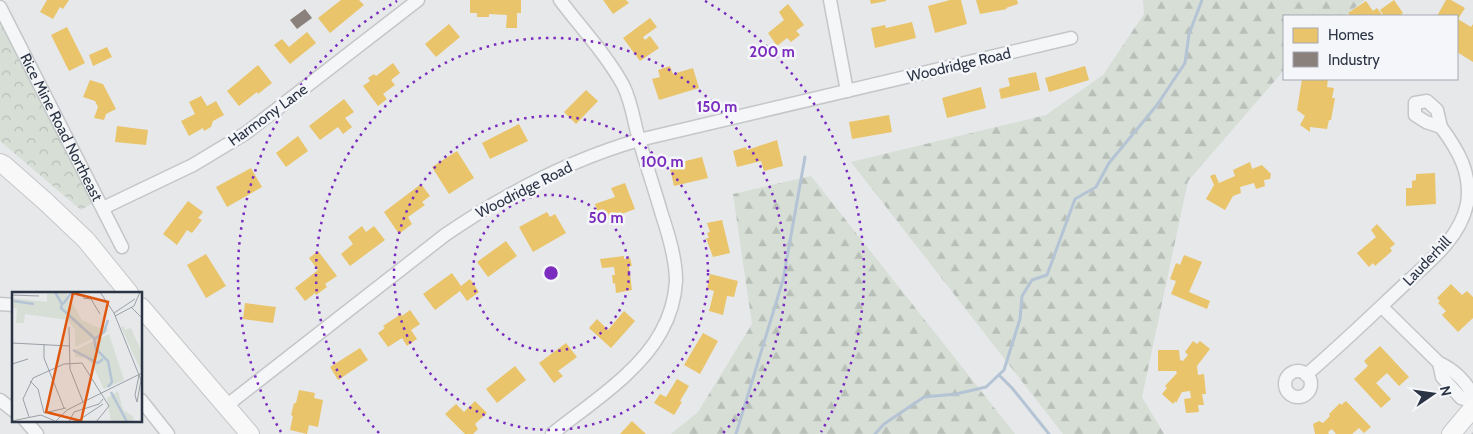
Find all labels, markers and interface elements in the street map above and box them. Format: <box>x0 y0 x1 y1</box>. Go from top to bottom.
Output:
legend <box>1283 15 1458 80</box>
text: Homes <box>1328 26 1374 44</box>
text: 200 m <box>749 43 795 61</box>
street label: Woodridge Road <box>905 44 1013 86</box>
street label: Rice Mine Road Northeast <box>16 51 106 204</box>
text: Industry <box>1328 51 1380 69</box>
street label: Harmony Lane <box>225 80 311 150</box>
text: 150 m <box>697 98 737 116</box>
text: 100 m <box>640 153 684 171</box>
street label: Woodridge Road <box>473 158 575 222</box>
text: 50 m <box>588 209 624 227</box>
street label: Lauderhill <box>1399 232 1455 289</box>
centre of rings <box>542 264 560 282</box>
inset map <box>12 292 142 422</box>
north arrow <box>1408 369 1458 419</box>
text: N <box>1436 384 1456 398</box>

